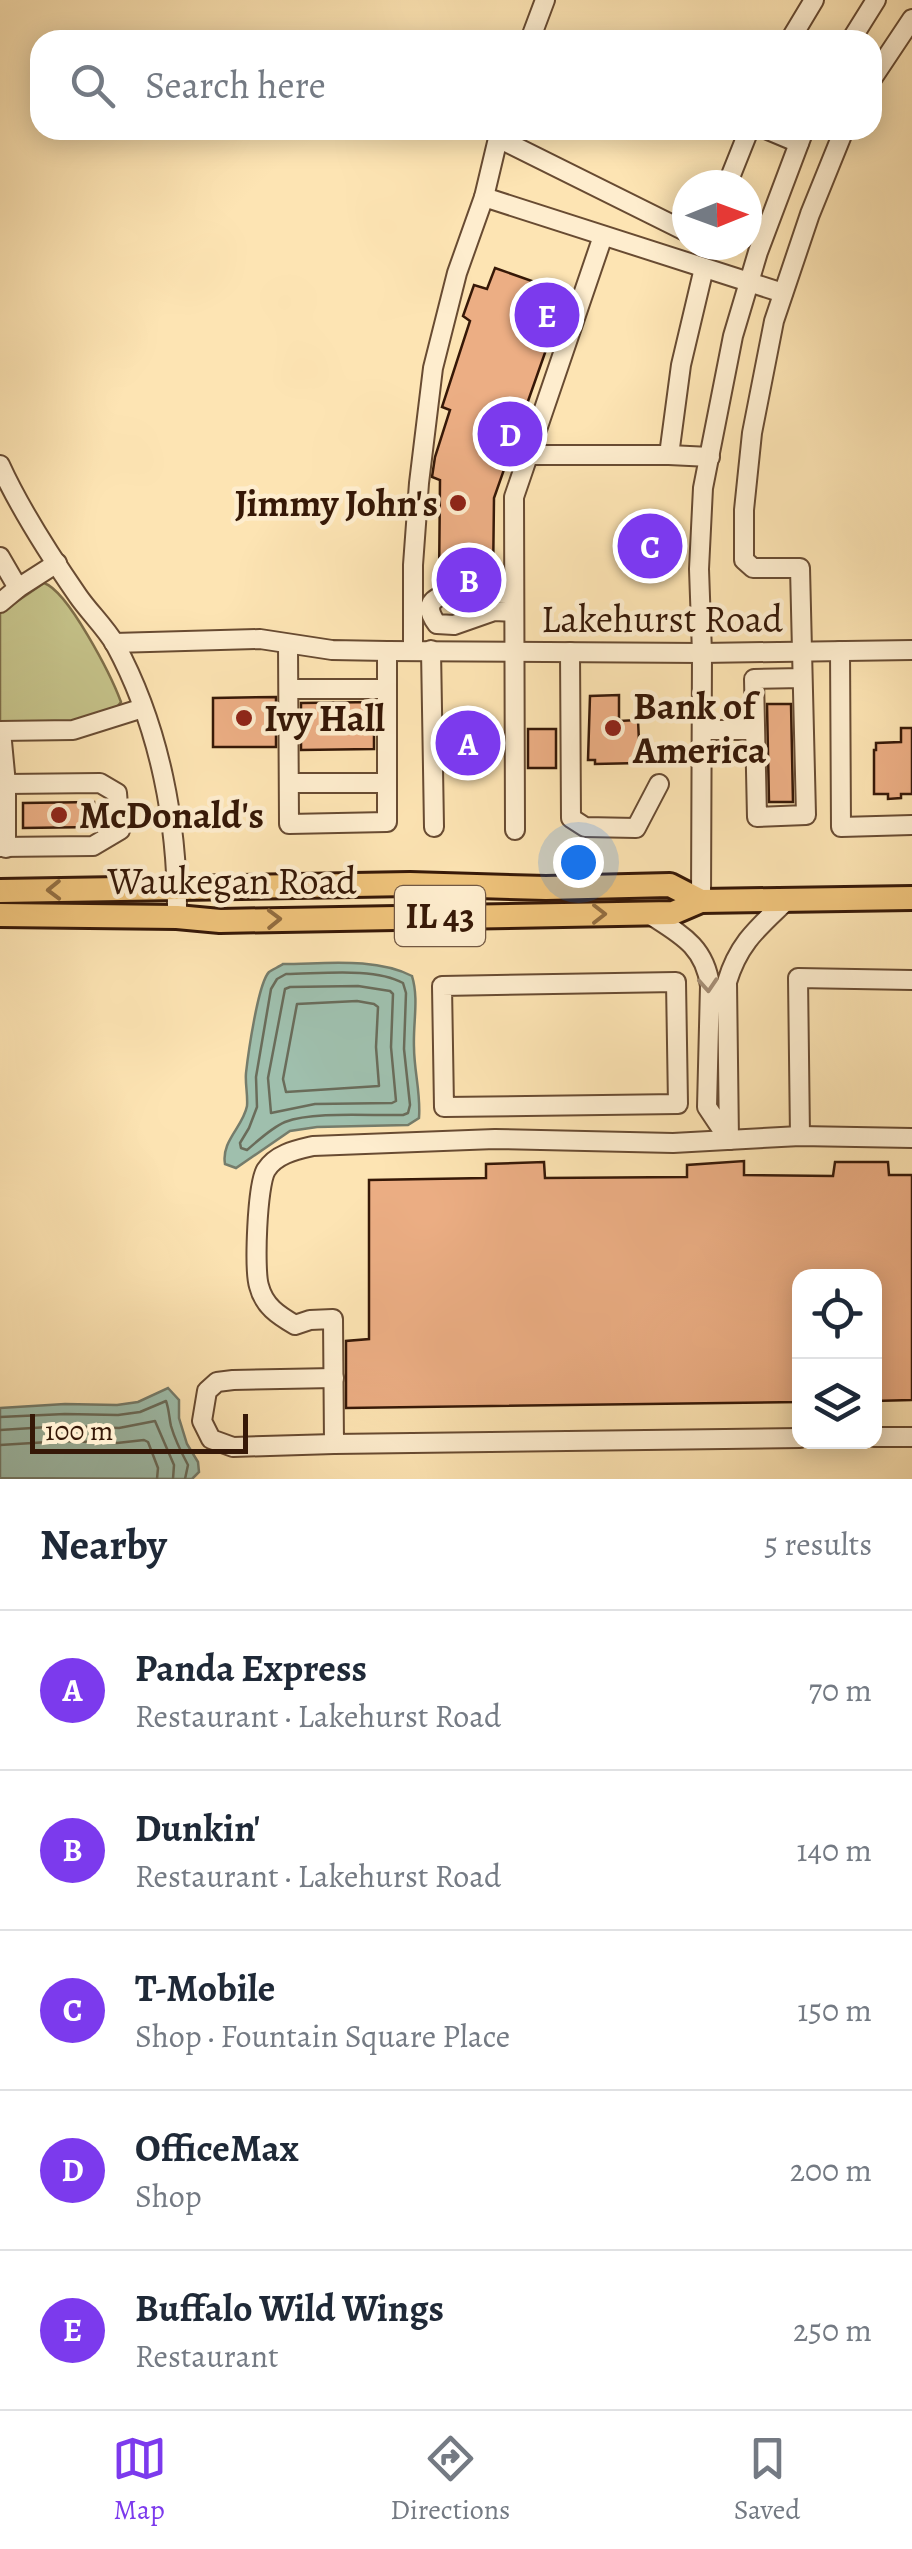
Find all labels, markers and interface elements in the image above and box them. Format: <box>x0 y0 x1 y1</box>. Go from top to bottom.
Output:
search box <box>30 30 882 140</box>
icon: search <box>65 58 120 113</box>
text: Search here <box>145 59 326 111</box>
north arrow <box>672 170 762 260</box>
pin: E <box>514 278 580 352</box>
pin: D <box>478 396 542 472</box>
place label: Jimmy John's <box>235 477 438 529</box>
marker: Jimmy John's <box>447 492 469 514</box>
pin: C <box>618 508 682 584</box>
pin: B <box>436 542 502 618</box>
street label: Lakehurst Road <box>541 593 784 645</box>
place label: Bank of America <box>632 680 767 776</box>
place label: Ivy Hall <box>264 692 385 744</box>
pin: A <box>436 706 500 780</box>
marker: Ivy Hall <box>233 707 255 729</box>
marker: Bank of America <box>602 717 624 739</box>
place label: McDonald's <box>79 789 264 841</box>
marker: McDonald's <box>48 804 70 826</box>
your location <box>553 837 604 888</box>
street label: Waukegan Road <box>106 855 357 907</box>
one-way arrow <box>45 879 60 901</box>
road number: IL 43 <box>395 886 485 946</box>
one-way arrow <box>592 903 607 925</box>
one-way arrow <box>266 909 282 930</box>
one-way arrow <box>697 977 718 993</box>
map controls <box>792 1269 882 1449</box>
button: locate <box>792 1269 882 1359</box>
button: layers <box>792 1359 882 1449</box>
scale bar <box>30 1409 248 1454</box>
text: 100 m <box>45 1412 113 1450</box>
text: Nearby <box>40 1516 167 1573</box>
text: 5 results <box>764 1522 872 1566</box>
text: Panda Express <box>135 1642 367 1694</box>
text: A <box>62 1668 83 1712</box>
text: 70 m <box>809 1668 872 1712</box>
text: Restaurant · Lakehurst Road <box>135 1694 501 1738</box>
text: Dunkin' <box>135 1802 260 1854</box>
text: B <box>62 1828 83 1872</box>
text: 140 m <box>797 1828 872 1872</box>
text: Restaurant · Lakehurst Road <box>135 1854 501 1898</box>
text: T-Mobile <box>135 1962 275 2014</box>
text: C <box>63 1988 82 2032</box>
text: 150 m <box>797 1988 872 2032</box>
text: Shop · Fountain Square Place <box>135 2014 510 2058</box>
text: OfficeMax <box>135 2122 299 2174</box>
text: D <box>61 2148 84 2192</box>
text: 200 m <box>790 2148 872 2192</box>
text: Shop <box>135 2174 202 2218</box>
text: Buffalo Wild Wings <box>135 2282 444 2334</box>
text: E <box>63 2308 82 2352</box>
text: 250 m <box>793 2308 872 2352</box>
text: Restaurant <box>135 2334 279 2378</box>
tab: Map <box>112 2431 167 2529</box>
tab: Directions <box>390 2431 510 2529</box>
tab: Saved <box>734 2431 800 2529</box>

